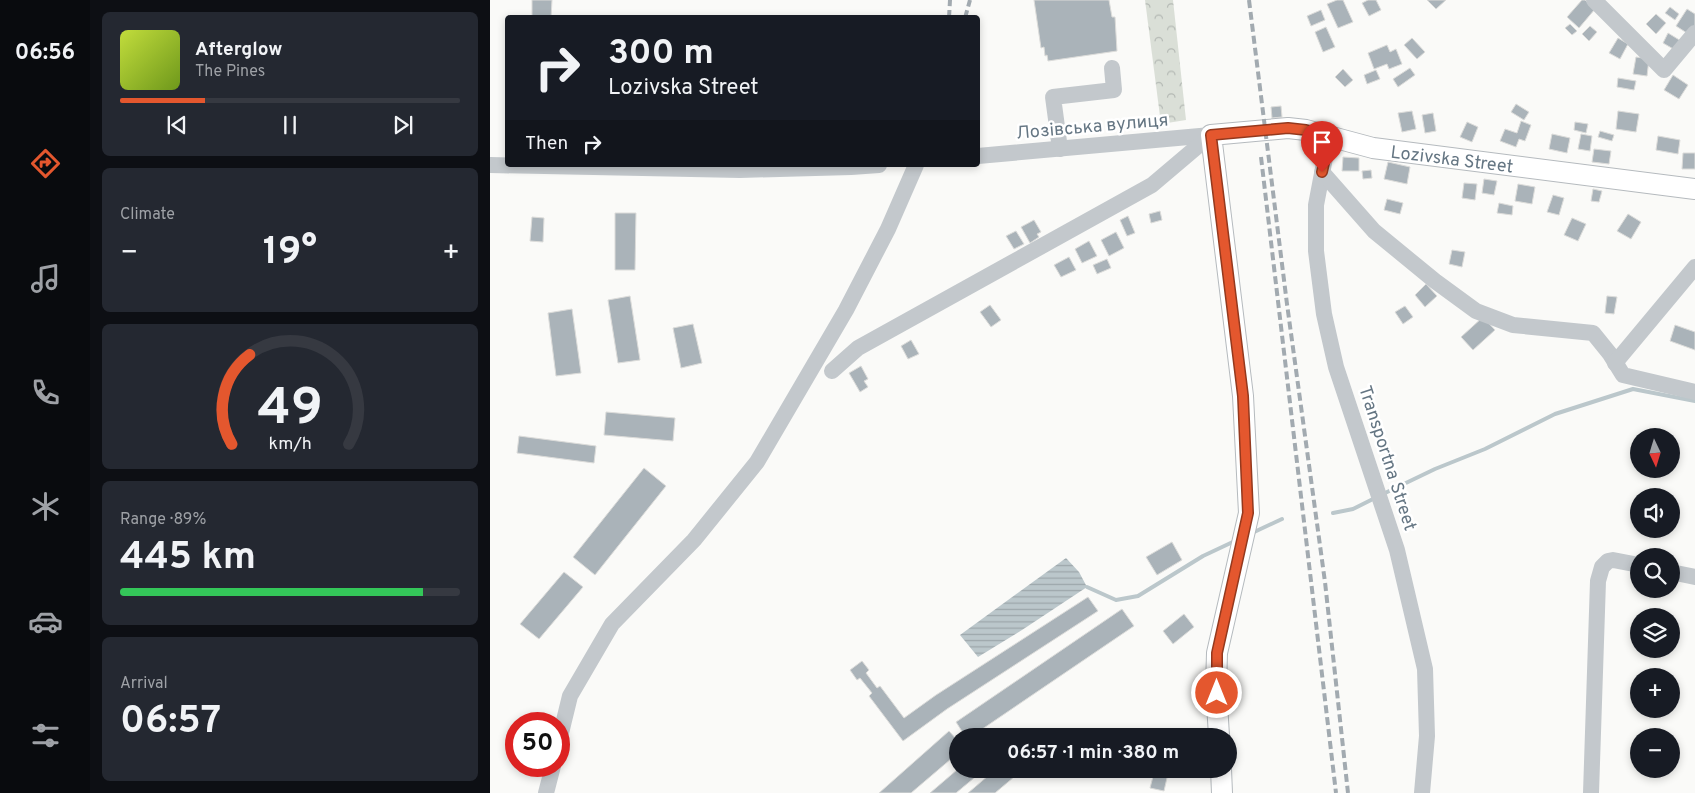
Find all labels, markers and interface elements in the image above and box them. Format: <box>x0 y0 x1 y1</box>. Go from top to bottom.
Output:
text: 300 m <box>608 32 714 76</box>
icon: right <box>525 35 590 100</box>
text: Afterglow <box>195 38 283 62</box>
text: 06:56 <box>15 40 75 67</box>
text: The Pines <box>195 62 265 82</box>
text: Lozivska Street <box>608 75 759 102</box>
street label: Лозівська вулиця <box>1015 109 1169 146</box>
icon: previous <box>163 111 191 139</box>
icon: pause <box>276 111 304 139</box>
icon: next <box>389 111 417 139</box>
pin <box>1301 121 1343 172</box>
icon: arrive <box>1308 128 1336 156</box>
icon: right <box>578 130 606 158</box>
text: Then <box>525 132 568 156</box>
street label: Lozivska Street <box>1389 142 1514 179</box>
icon: directions <box>28 146 63 181</box>
text: Climate <box>120 205 175 225</box>
text: 19° <box>263 229 317 278</box>
text: − <box>120 236 138 272</box>
text: + <box>442 236 460 272</box>
icon: music <box>28 261 63 296</box>
icon: phone <box>28 375 63 410</box>
text: 49 <box>257 377 323 443</box>
street label: Transportna Street <box>1352 383 1421 534</box>
north arrow <box>1630 428 1680 478</box>
map controls <box>1630 428 1680 778</box>
text: km/h <box>268 433 312 456</box>
button: sound <box>1630 488 1680 538</box>
icon: climate <box>28 489 63 524</box>
text: Range · 89% <box>120 510 206 530</box>
text: 445 km <box>120 534 256 583</box>
button: search <box>1630 548 1680 598</box>
icon: car <box>28 604 63 639</box>
button: layers <box>1630 608 1680 658</box>
position arrow <box>1190 666 1242 718</box>
button: + <box>1630 668 1680 718</box>
text: Arrival <box>120 674 168 694</box>
text: 06:57 <box>120 698 221 747</box>
speed limit sign: 50 <box>505 712 570 777</box>
icon: filters <box>28 718 63 753</box>
button: − <box>1630 728 1680 778</box>
text: 06:57 · 1 min · 380 m <box>1007 741 1179 765</box>

